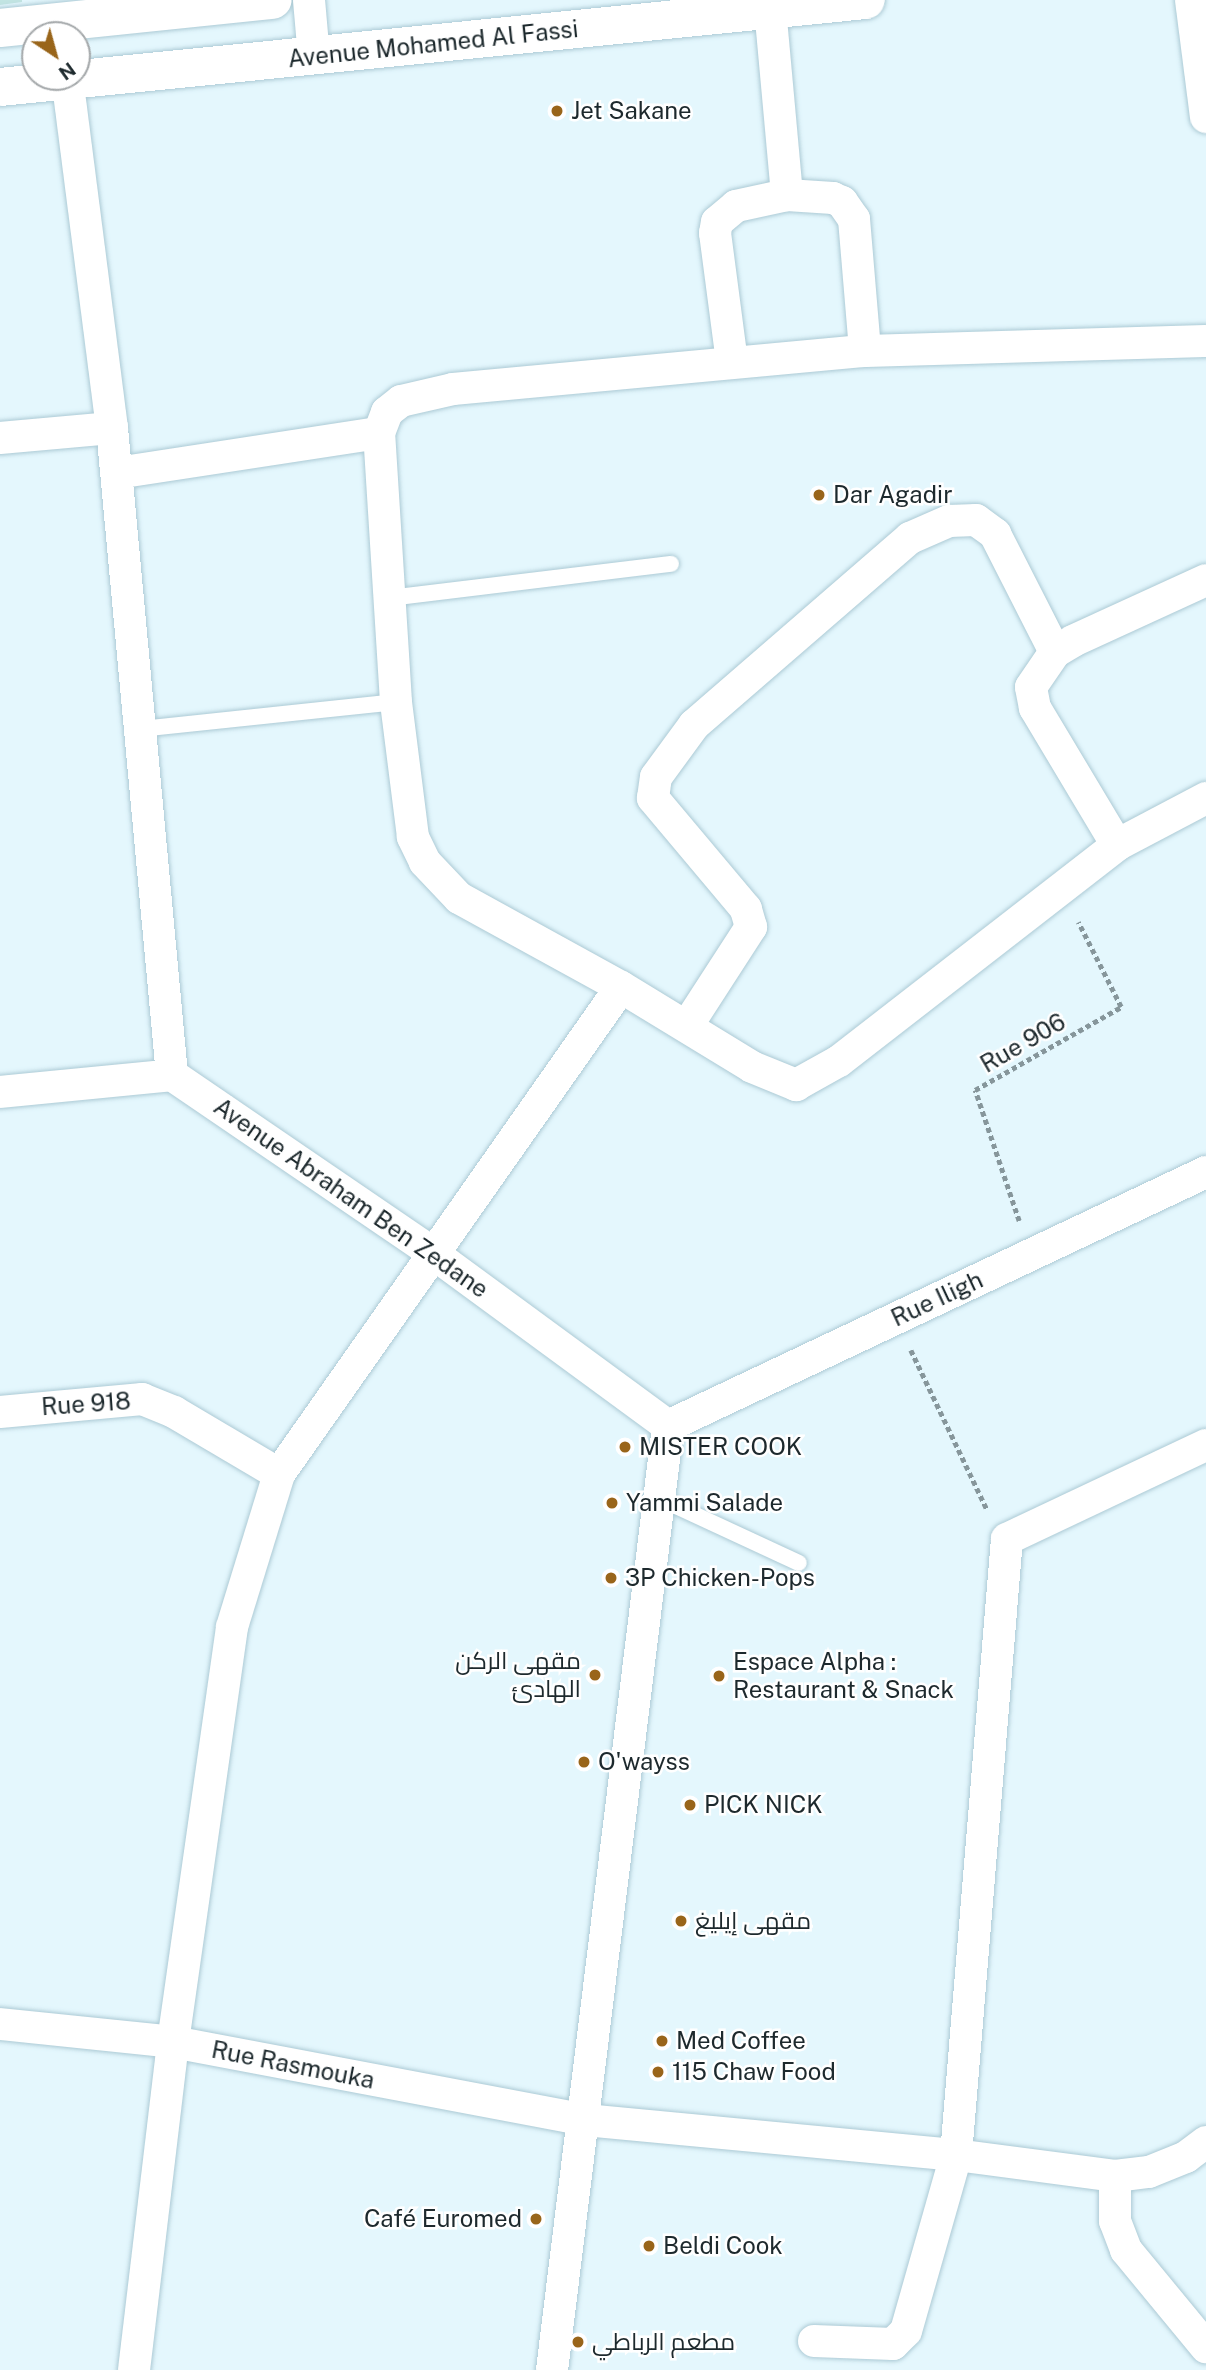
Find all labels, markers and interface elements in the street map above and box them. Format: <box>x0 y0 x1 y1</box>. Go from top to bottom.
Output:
street label: Avenue Mohamed Al Fassi <box>286 14 580 74</box>
north arrow <box>21 21 91 91</box>
text: N <box>55 58 80 85</box>
place label: Jet Sakane <box>571 97 692 125</box>
marker: Jet Sakane <box>549 103 565 119</box>
place label: Dar Agadir <box>833 481 953 509</box>
marker: Dar Agadir <box>811 487 827 503</box>
street label: Rue 906 <box>975 1007 1071 1079</box>
street label: Avenue Abraham Ben Zedane <box>208 1092 494 1304</box>
street label: Rue Iligh <box>886 1265 988 1333</box>
street label: Rue 918 <box>40 1387 132 1421</box>
place label: MISTER COOK <box>639 1433 802 1461</box>
marker: MISTER COOK <box>617 1439 633 1455</box>
place label: Yammi Salade <box>626 1489 783 1517</box>
marker: Yammi Salade <box>604 1495 620 1511</box>
place label: 3P Chicken-Pops <box>625 1564 815 1592</box>
marker: 3P Chicken-Pops <box>603 1570 619 1586</box>
place label: مقهى الركن الهادئ <box>455 1647 581 1703</box>
place label: Espace Alpha : Restaurant & Snack <box>733 1648 954 1704</box>
marker: مقهى الركن الهادئ <box>587 1667 603 1683</box>
marker: Espace Alpha : Restaurant & Snack <box>711 1668 727 1684</box>
place label: O'wayss <box>598 1748 690 1776</box>
marker: O'wayss <box>576 1754 592 1770</box>
place label: PICK NICK <box>704 1791 823 1819</box>
marker: PICK NICK <box>682 1797 698 1813</box>
place label: مقهى إيليغ <box>695 1907 811 1935</box>
marker: مقهى إيليغ <box>673 1913 689 1929</box>
place label: Med Coffee <box>676 2027 806 2055</box>
marker: Med Coffee <box>654 2033 670 2049</box>
street label: Rue Rasmouka <box>209 2035 377 2095</box>
place label: 115 Chaw Food <box>672 2058 836 2086</box>
marker: 115 Chaw Food <box>650 2064 666 2080</box>
place label: Café Euromed <box>364 2205 522 2233</box>
marker: Café Euromed <box>528 2211 544 2227</box>
place label: Beldi Cook <box>663 2232 783 2260</box>
marker: Beldi Cook <box>641 2238 657 2254</box>
place label: مطعم الرباطي <box>592 2328 735 2356</box>
marker: مطعم الرباطي <box>570 2334 586 2350</box>

